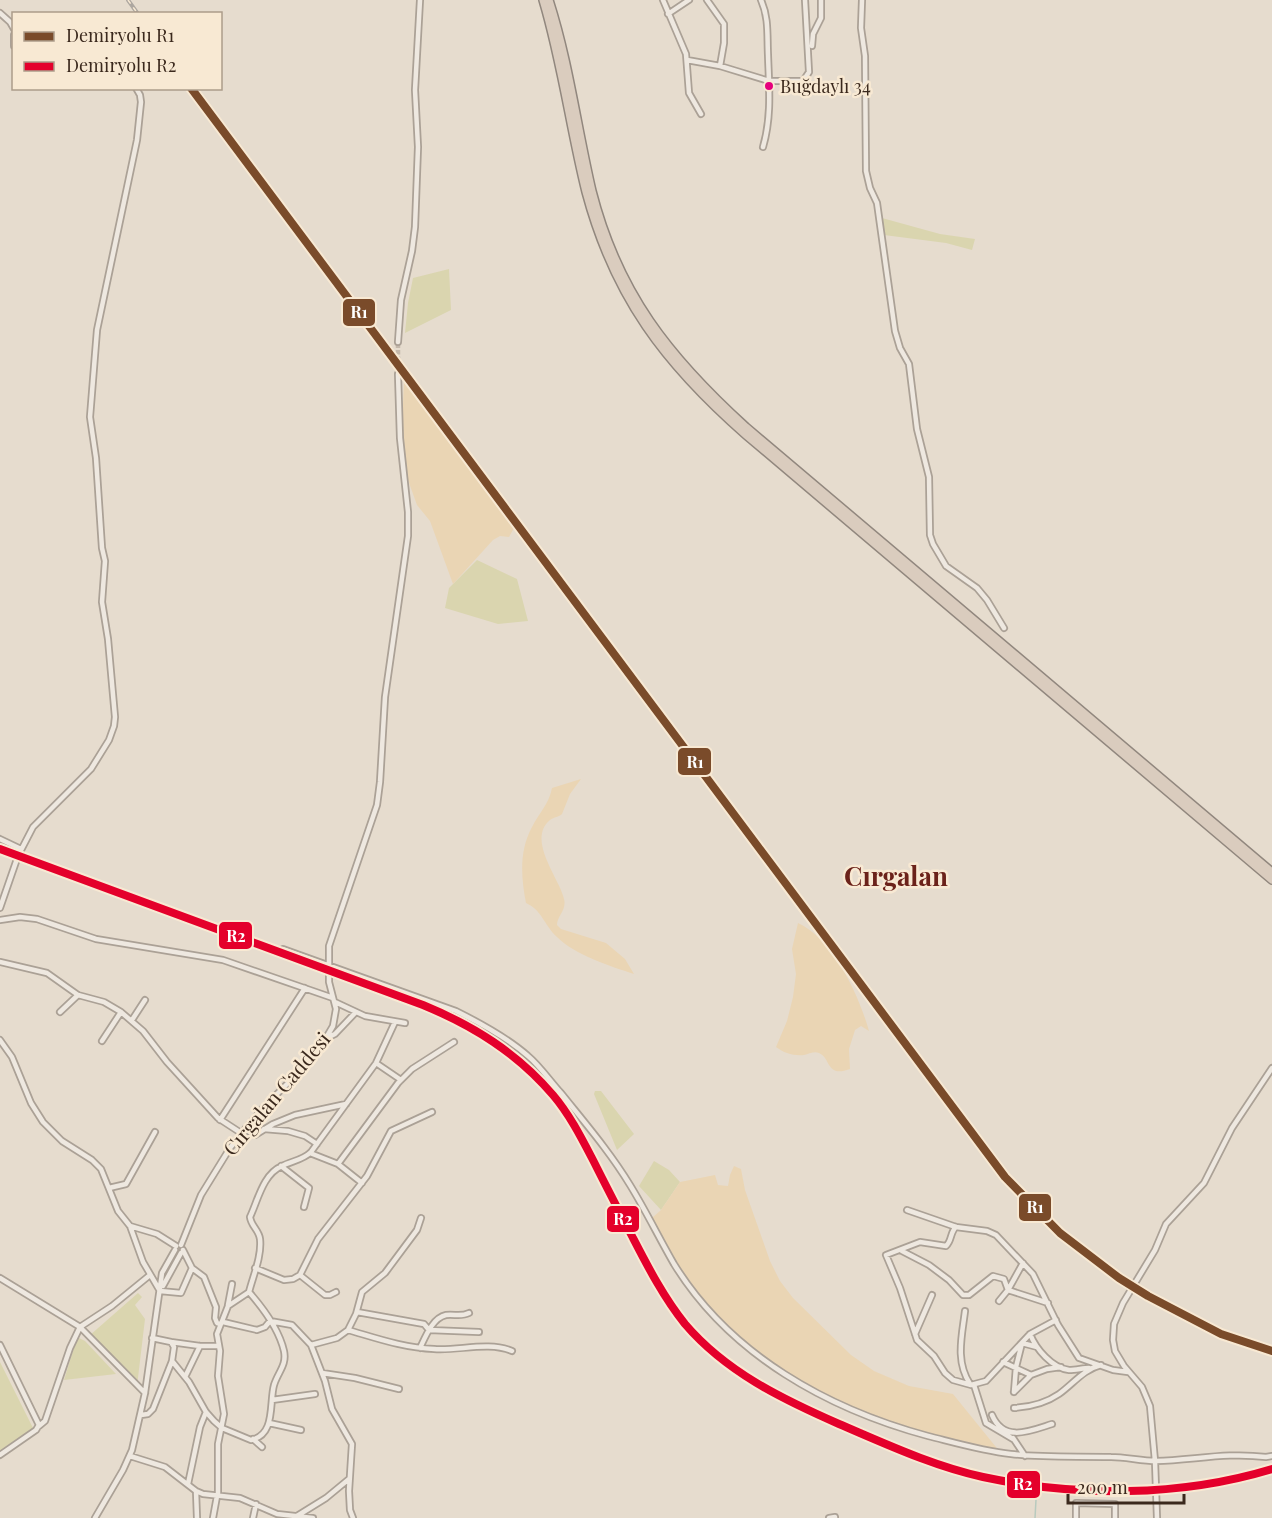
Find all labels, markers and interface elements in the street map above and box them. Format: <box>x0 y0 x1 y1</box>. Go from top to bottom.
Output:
legend <box>12 12 222 90</box>
text: Demiryolu R1 <box>66 23 175 47</box>
text: Demiryolu R2 <box>66 53 176 77</box>
place label: Buğdaylı 34 <box>780 74 871 98</box>
marker: Buğdaylı 34 <box>763 80 775 92</box>
line badge: R1 <box>342 298 376 327</box>
text: R1 <box>350 301 368 322</box>
line badge: R1 <box>677 747 712 776</box>
text: R1 <box>686 751 704 772</box>
district label: Cırgalan <box>844 858 948 893</box>
line badge: R2 <box>218 921 253 950</box>
text: R2 <box>226 925 246 946</box>
street label: Cırgalan Caddesi <box>216 1026 336 1160</box>
line badge: R1 <box>1018 1193 1052 1222</box>
text: R1 <box>1026 1196 1044 1217</box>
line badge: R2 <box>606 1205 640 1233</box>
text: R2 <box>613 1208 633 1229</box>
scale bar <box>1068 1467 1184 1505</box>
line badge: R2 <box>1006 1470 1041 1499</box>
text: R2 <box>1013 1473 1033 1494</box>
text: 200 m <box>1077 1475 1128 1499</box>

